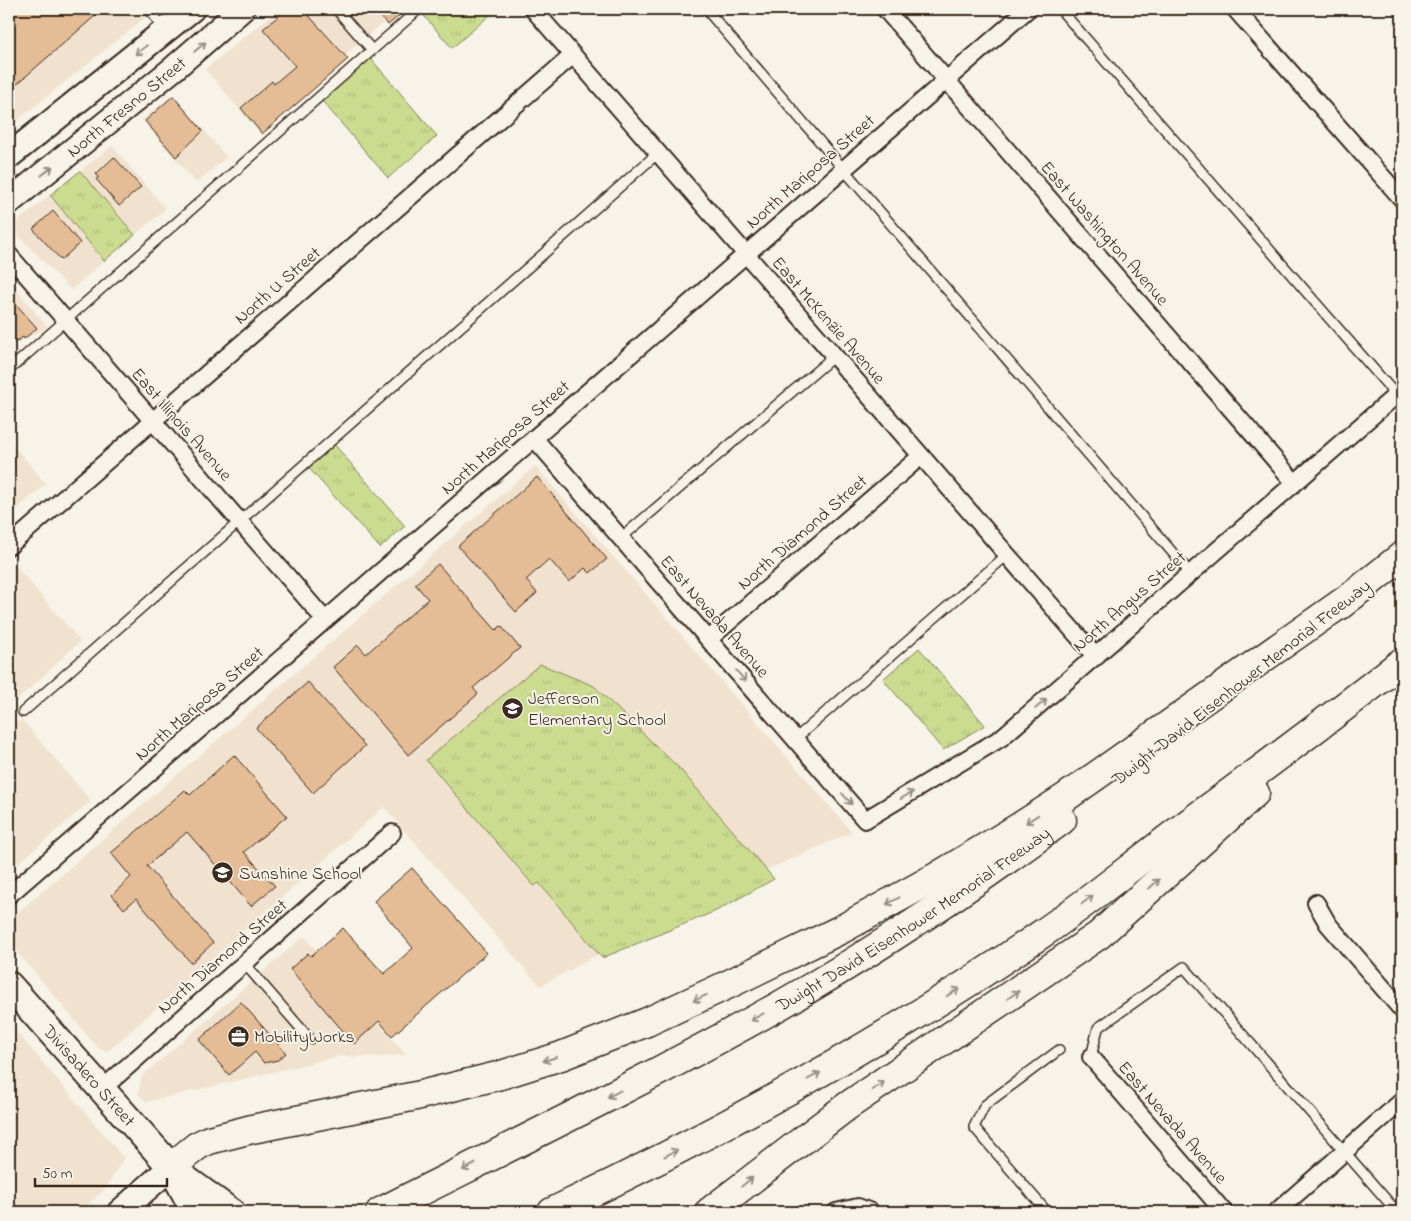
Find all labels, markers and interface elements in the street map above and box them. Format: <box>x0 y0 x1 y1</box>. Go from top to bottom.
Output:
one-way arrow <box>193 41 206 52</box>
one-way arrow <box>135 45 148 56</box>
street label: North Fresno Street <box>62 52 193 165</box>
street label: North Mariposa Street <box>741 109 882 236</box>
street label: East Washington Avenue <box>1032 156 1174 314</box>
one-way arrow <box>40 166 53 177</box>
street label: North U Street <box>229 241 327 332</box>
street label: East McKenzie Avenue <box>765 252 891 392</box>
street label: East Illinois Avenue <box>124 363 238 488</box>
street label: North Mariposa Street <box>436 375 577 502</box>
street label: North Diamond Street <box>733 470 874 597</box>
street label: North Angus Street <box>1068 546 1194 660</box>
street label: East Nevada Avenue <box>653 550 775 685</box>
street label: Dwight David Eisenhower Memorial Freeway <box>1106 574 1378 794</box>
street label: North Mariposa Street <box>130 641 271 768</box>
one-way arrow <box>735 669 746 682</box>
place label: Jefferson Elementary School <box>528 687 666 734</box>
school or university icon: Jefferson Elementary School <box>500 696 524 720</box>
one-way arrow <box>1035 698 1048 710</box>
one-way arrow <box>900 789 914 799</box>
one-way arrow <box>841 792 853 805</box>
one-way arrow <box>1026 814 1040 824</box>
street label: Dwight David Eisenhower Memorial Freeway <box>771 821 1057 1020</box>
school or university icon: Sunshine School <box>211 861 235 885</box>
place label: Sunshine School <box>239 862 361 888</box>
one-way arrow <box>1148 879 1161 890</box>
street label: North Diamond Street <box>153 894 294 1021</box>
one-way arrow <box>1080 894 1093 905</box>
one-way arrow <box>885 896 900 906</box>
one-way arrow <box>946 986 960 996</box>
one-way arrow <box>1006 990 1020 1000</box>
one-way arrow <box>693 993 708 1003</box>
one-way arrow <box>751 1013 765 1023</box>
street label: Divisadero Street <box>35 1019 140 1133</box>
office icon: MobilityWorks <box>226 1024 250 1048</box>
place label: MobilityWorks <box>254 1025 355 1051</box>
one-way arrow <box>543 1055 559 1065</box>
street label: East Nevada Avenue <box>1111 1056 1233 1191</box>
one-way arrow <box>807 1071 822 1081</box>
one-way arrow <box>871 1081 885 1091</box>
one-way arrow <box>607 1090 622 1099</box>
one-way arrow <box>664 1148 679 1158</box>
scale bar <box>35 1156 168 1188</box>
text: 50 m <box>42 1163 73 1185</box>
one-way arrow <box>462 1163 477 1172</box>
one-way arrow <box>740 1176 753 1187</box>

